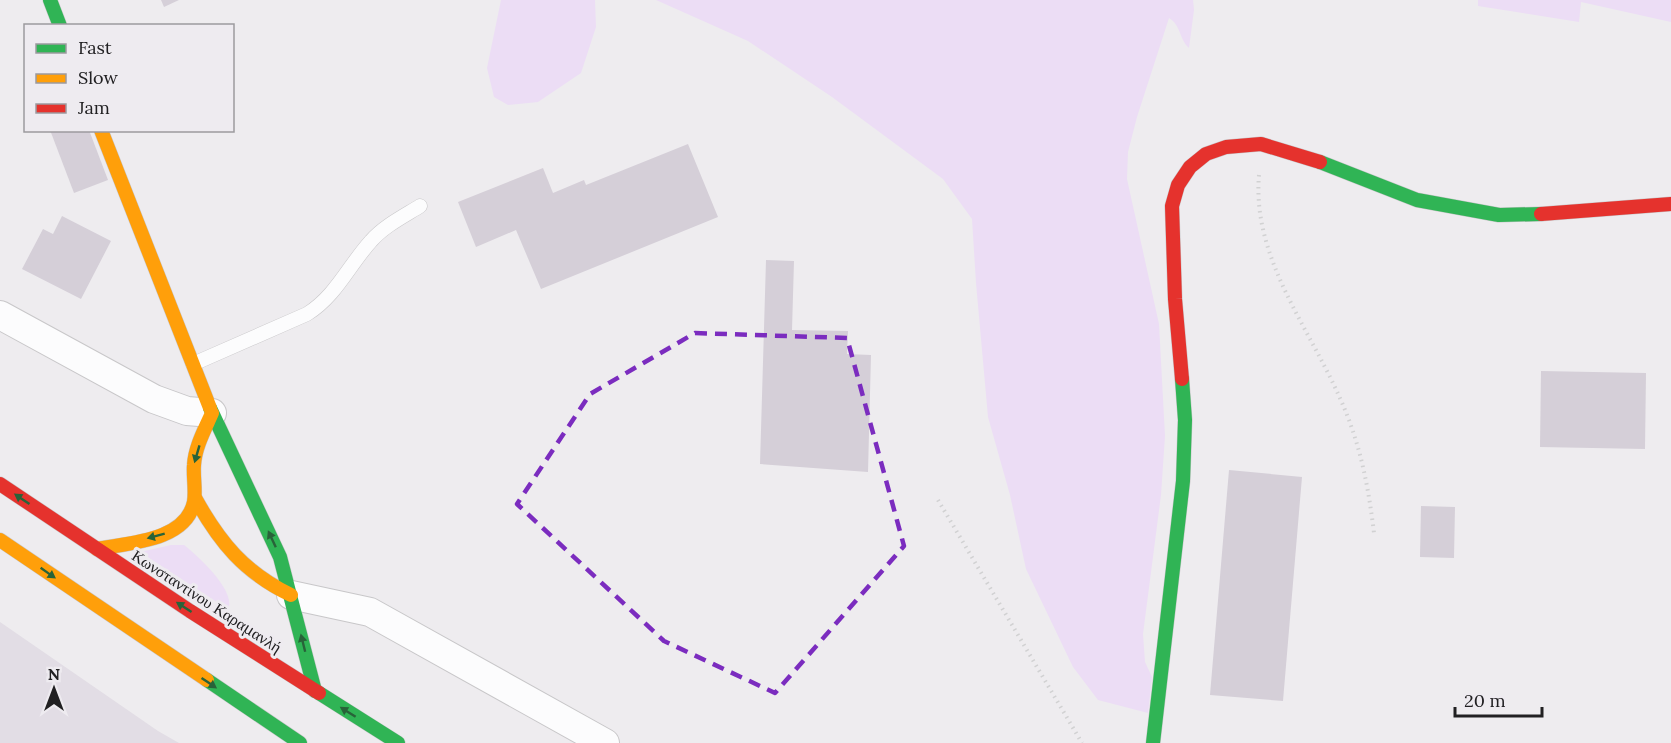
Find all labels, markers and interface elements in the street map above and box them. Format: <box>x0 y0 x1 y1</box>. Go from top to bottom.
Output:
legend <box>24 24 234 132</box>
text: Fast <box>78 36 112 59</box>
text: Slow <box>78 66 118 89</box>
text: Jam <box>77 96 110 119</box>
one-way arrow <box>192 445 201 463</box>
one-way arrow <box>13 493 30 504</box>
one-way arrow <box>267 531 276 548</box>
one-way arrow <box>147 532 165 541</box>
street label: Κωνσταντίνου Καραμανλή <box>128 545 286 657</box>
one-way arrow <box>40 567 56 579</box>
one-way arrow <box>176 602 192 613</box>
one-way arrow <box>297 633 307 652</box>
north arrow <box>24 659 84 719</box>
text: N <box>48 664 60 684</box>
one-way arrow <box>201 677 217 689</box>
scale bar <box>1455 680 1542 718</box>
text: 20 m <box>1464 689 1506 712</box>
one-way arrow <box>340 706 356 717</box>

